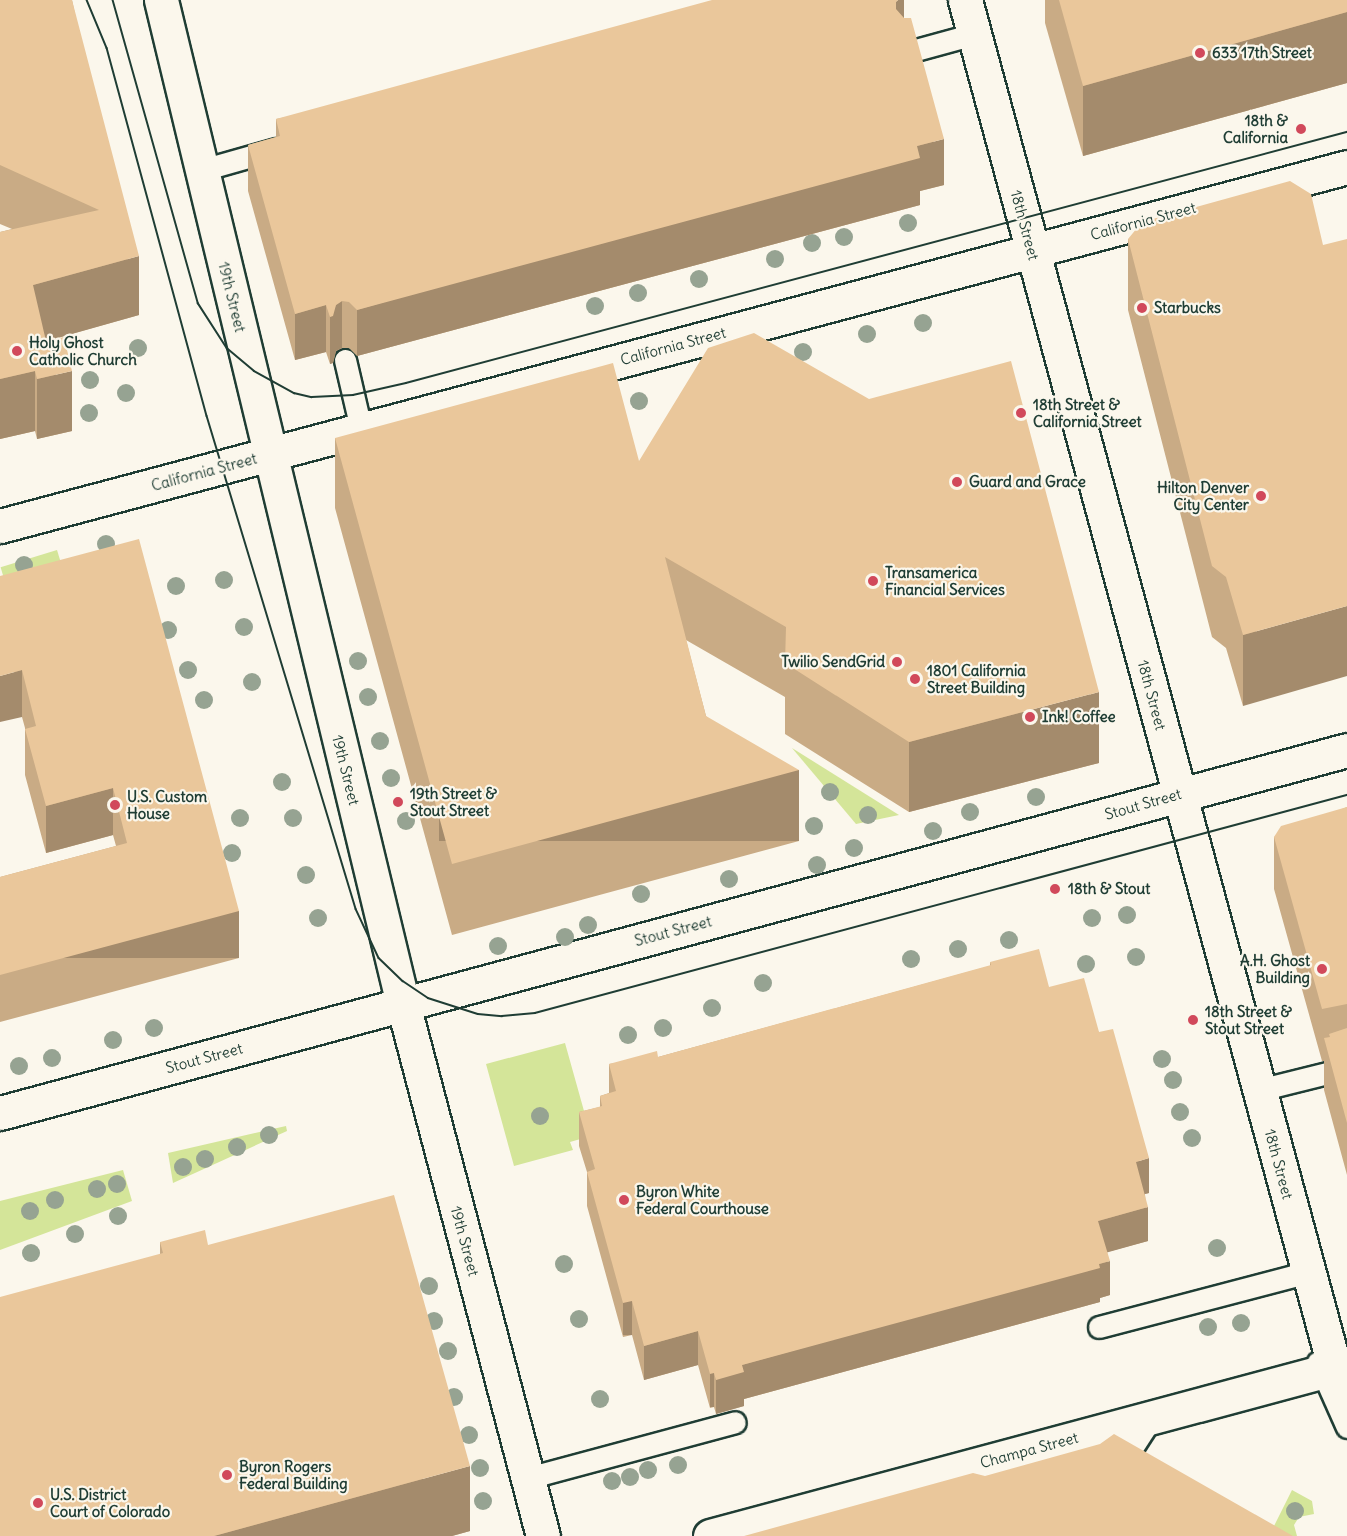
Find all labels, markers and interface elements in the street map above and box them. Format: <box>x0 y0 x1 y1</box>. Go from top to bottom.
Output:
place label: 633 17th Street <box>1212 44 1312 62</box>
marker: 633 17th Street <box>1193 46 1207 60</box>
place label: 18th & California <box>1223 111 1288 146</box>
marker: 18th & California <box>1292 120 1310 138</box>
street label: 18th Street <box>1007 188 1043 262</box>
street label: California Street <box>1088 198 1198 244</box>
street label: 19th Street <box>215 260 249 334</box>
place label: Starbucks <box>1154 299 1221 317</box>
marker: Starbucks <box>1135 301 1149 315</box>
street label: California Street <box>618 323 728 369</box>
place label: Holy Ghost Catholic Church <box>29 333 137 368</box>
marker: Holy Ghost Catholic Church <box>10 344 24 358</box>
place label: 18th Street & California Street <box>1033 395 1142 430</box>
marker: 18th Street & California Street <box>1014 406 1028 420</box>
street label: California Street <box>149 449 259 495</box>
place label: Guard and Grace <box>969 473 1086 491</box>
marker: Guard and Grace <box>950 475 964 489</box>
place label: Hilton Denver City Center <box>1157 478 1249 513</box>
marker: Hilton Denver City Center <box>1254 489 1268 503</box>
place label: Transamerica Financial Services <box>885 563 1005 598</box>
marker: Transamerica Financial Services <box>866 574 880 588</box>
place label: Twilio SendGrid <box>781 653 885 671</box>
marker: Twilio SendGrid <box>890 655 904 669</box>
street label: 18th Street <box>1134 658 1170 732</box>
place label: 1801 California Street Building <box>927 661 1026 696</box>
marker: 1801 California Street Building <box>908 672 922 686</box>
place label: Ink! Coffee <box>1042 708 1116 726</box>
marker: Ink! Coffee <box>1023 710 1037 724</box>
street label: 19th Street <box>329 733 363 807</box>
place label: 19th Street & Stout Street <box>410 784 497 819</box>
street label: Stout Street <box>1103 784 1183 824</box>
place label: U.S. Custom House <box>127 787 207 822</box>
marker: 19th Street & Stout Street <box>391 795 405 809</box>
marker: U.S. Custom House <box>108 798 122 812</box>
marker: 18th & Stout <box>1046 880 1064 898</box>
place label: 18th & Stout <box>1068 880 1150 898</box>
street label: Stout Street <box>633 912 713 950</box>
place label: A.H. Ghost Building <box>1240 951 1310 986</box>
marker: A.H. Ghost Building <box>1315 962 1329 976</box>
place label: 18th Street & Stout Street <box>1205 1002 1292 1037</box>
marker: 18th Street & Stout Street <box>1186 1013 1200 1027</box>
street label: Stout Street <box>164 1039 244 1077</box>
street label: 18th Street <box>1261 1127 1297 1201</box>
place label: Byron White Federal Courthouse <box>636 1182 769 1217</box>
marker: Byron White Federal Courthouse <box>617 1193 631 1207</box>
street label: 19th Street <box>447 1204 483 1278</box>
street label: Champa Street <box>978 1428 1080 1472</box>
place label: Byron Rogers Federal Building <box>239 1457 348 1492</box>
marker: Byron Rogers Federal Building <box>220 1468 234 1482</box>
place label: U.S. District Court of Colorado <box>50 1485 170 1520</box>
marker: U.S. District Court of Colorado <box>31 1496 45 1510</box>

